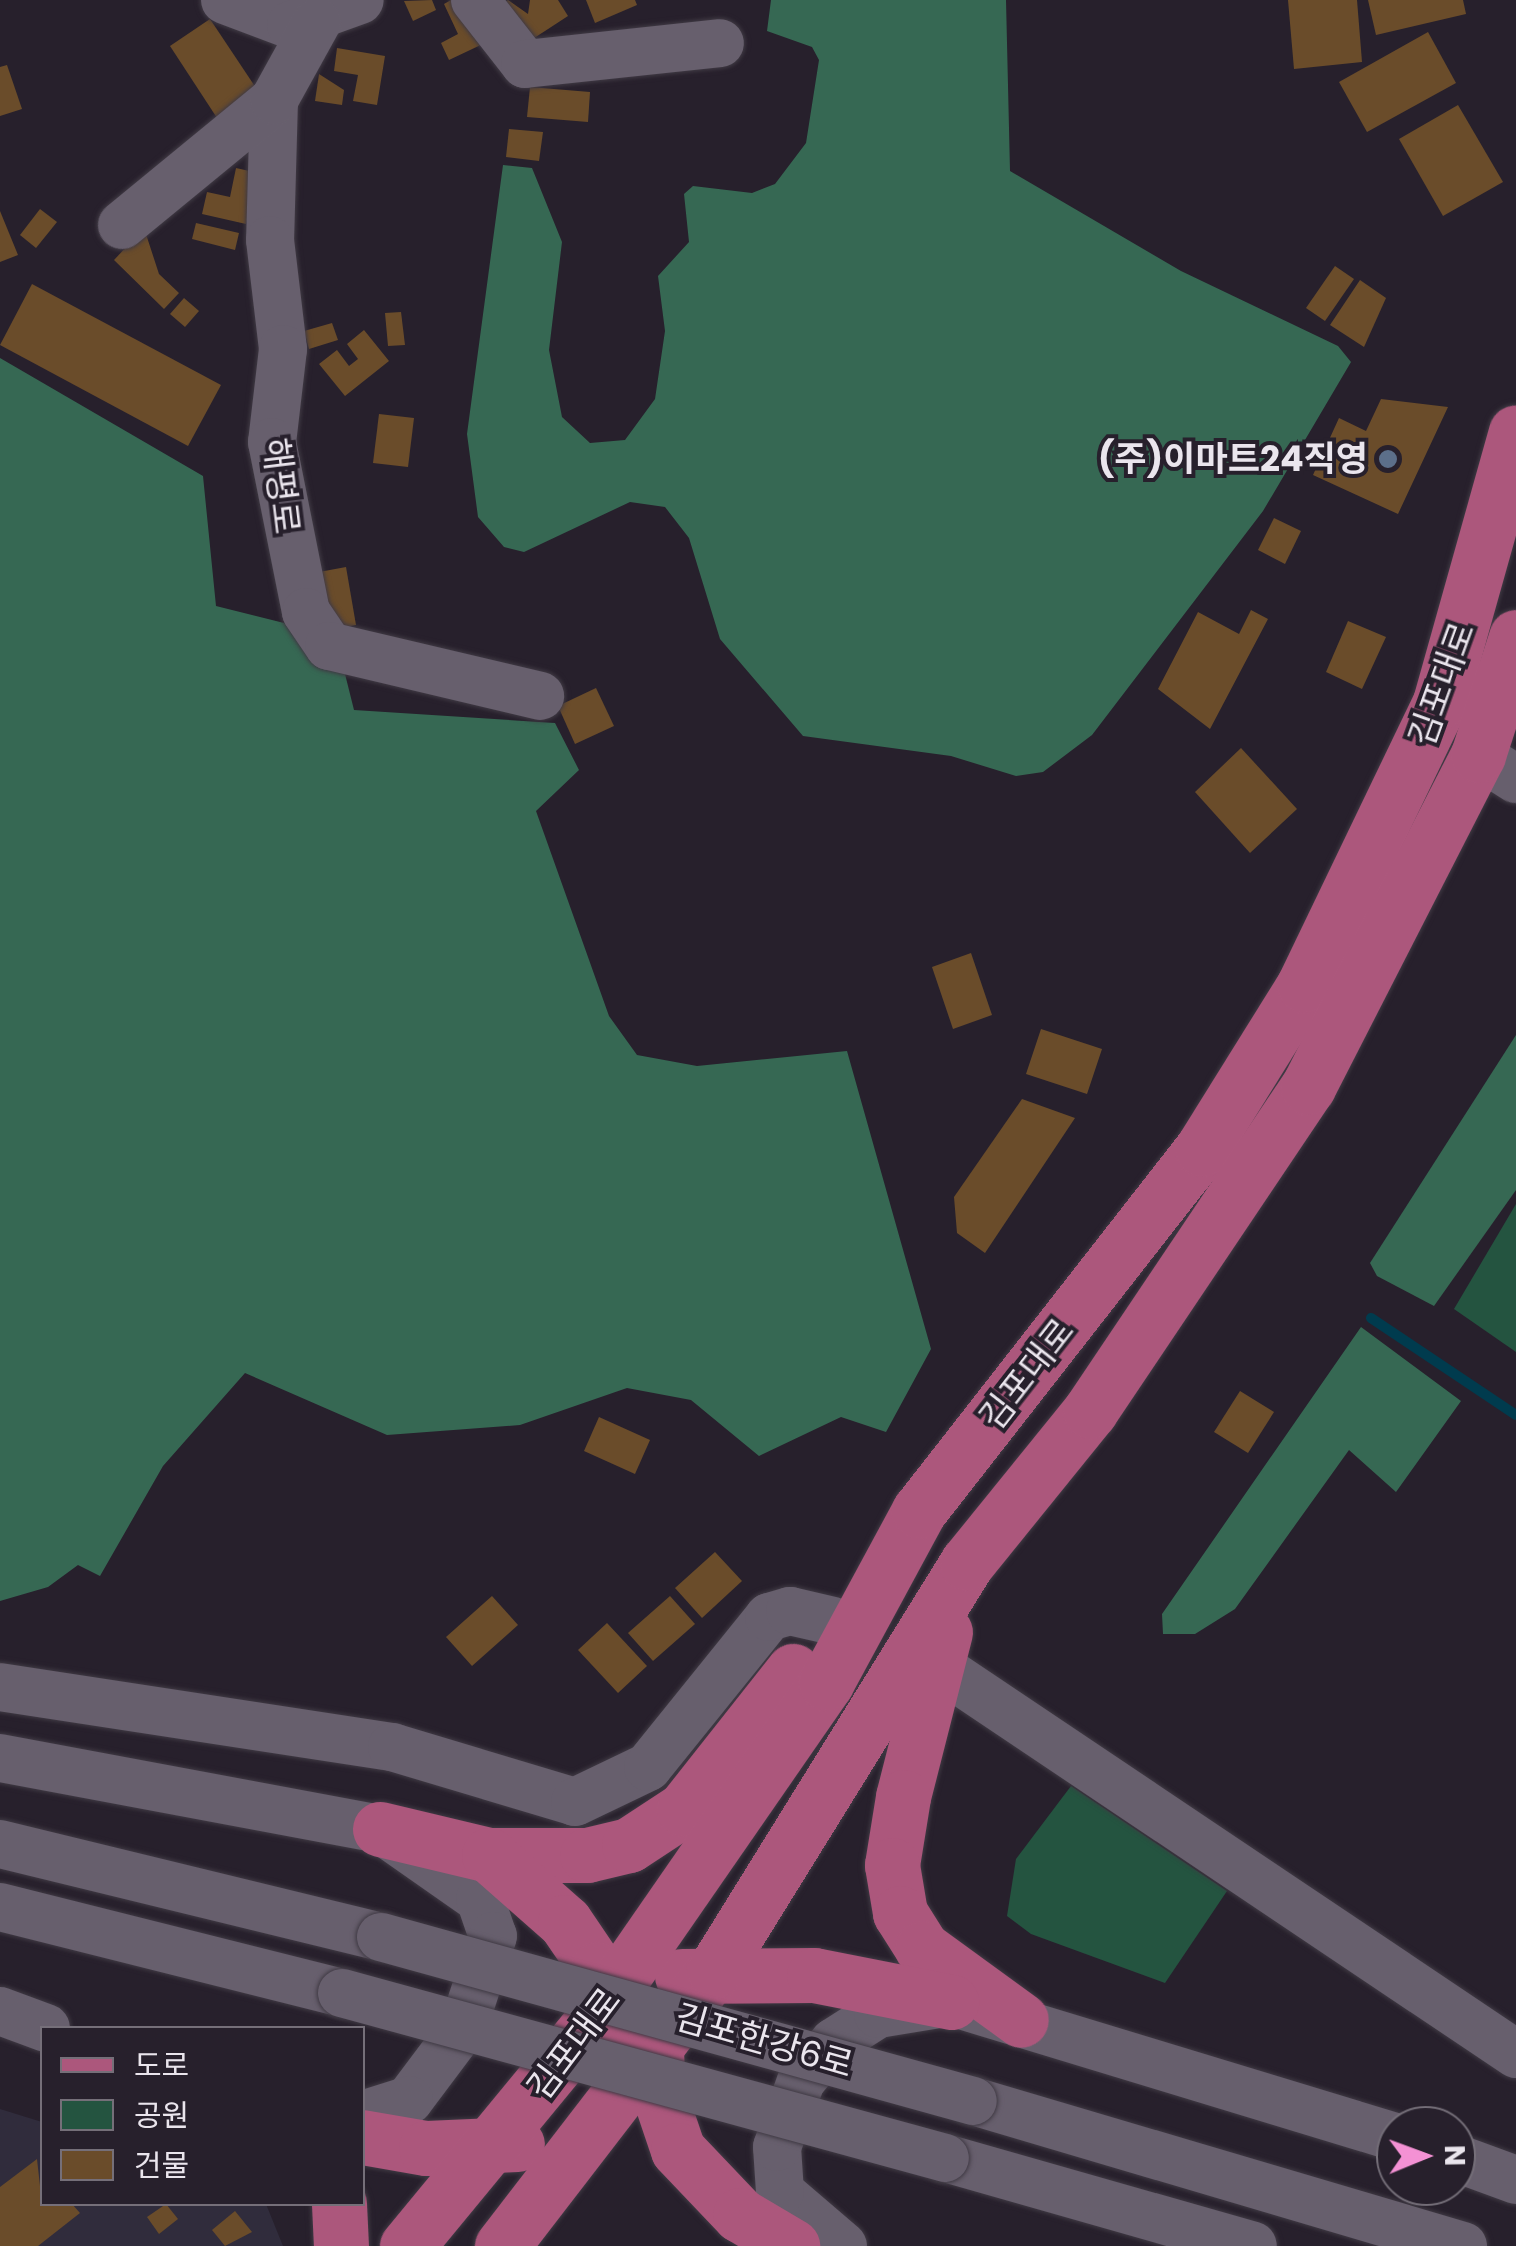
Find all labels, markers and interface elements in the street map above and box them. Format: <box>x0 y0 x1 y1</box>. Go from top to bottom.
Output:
street label: 해평로 <box>254 436 308 536</box>
place label: (주)이마트24직영 <box>1098 438 1368 480</box>
marker: (주)이마트24직영 <box>1377 448 1399 470</box>
street label: 김포대로 <box>1400 616 1484 752</box>
street label: 김포대로 <box>971 1310 1083 1438</box>
street label: 김포대로 <box>518 1980 630 2108</box>
street label: 김포한강6로 <box>670 1996 858 2086</box>
legend <box>40 2026 365 2206</box>
text: 도로 <box>134 2044 189 2087</box>
text: 공원 <box>134 2094 189 2137</box>
north arrow <box>1376 2106 1476 2206</box>
text: 건물 <box>134 2144 189 2187</box>
text: N <box>1435 2145 1474 2166</box>

